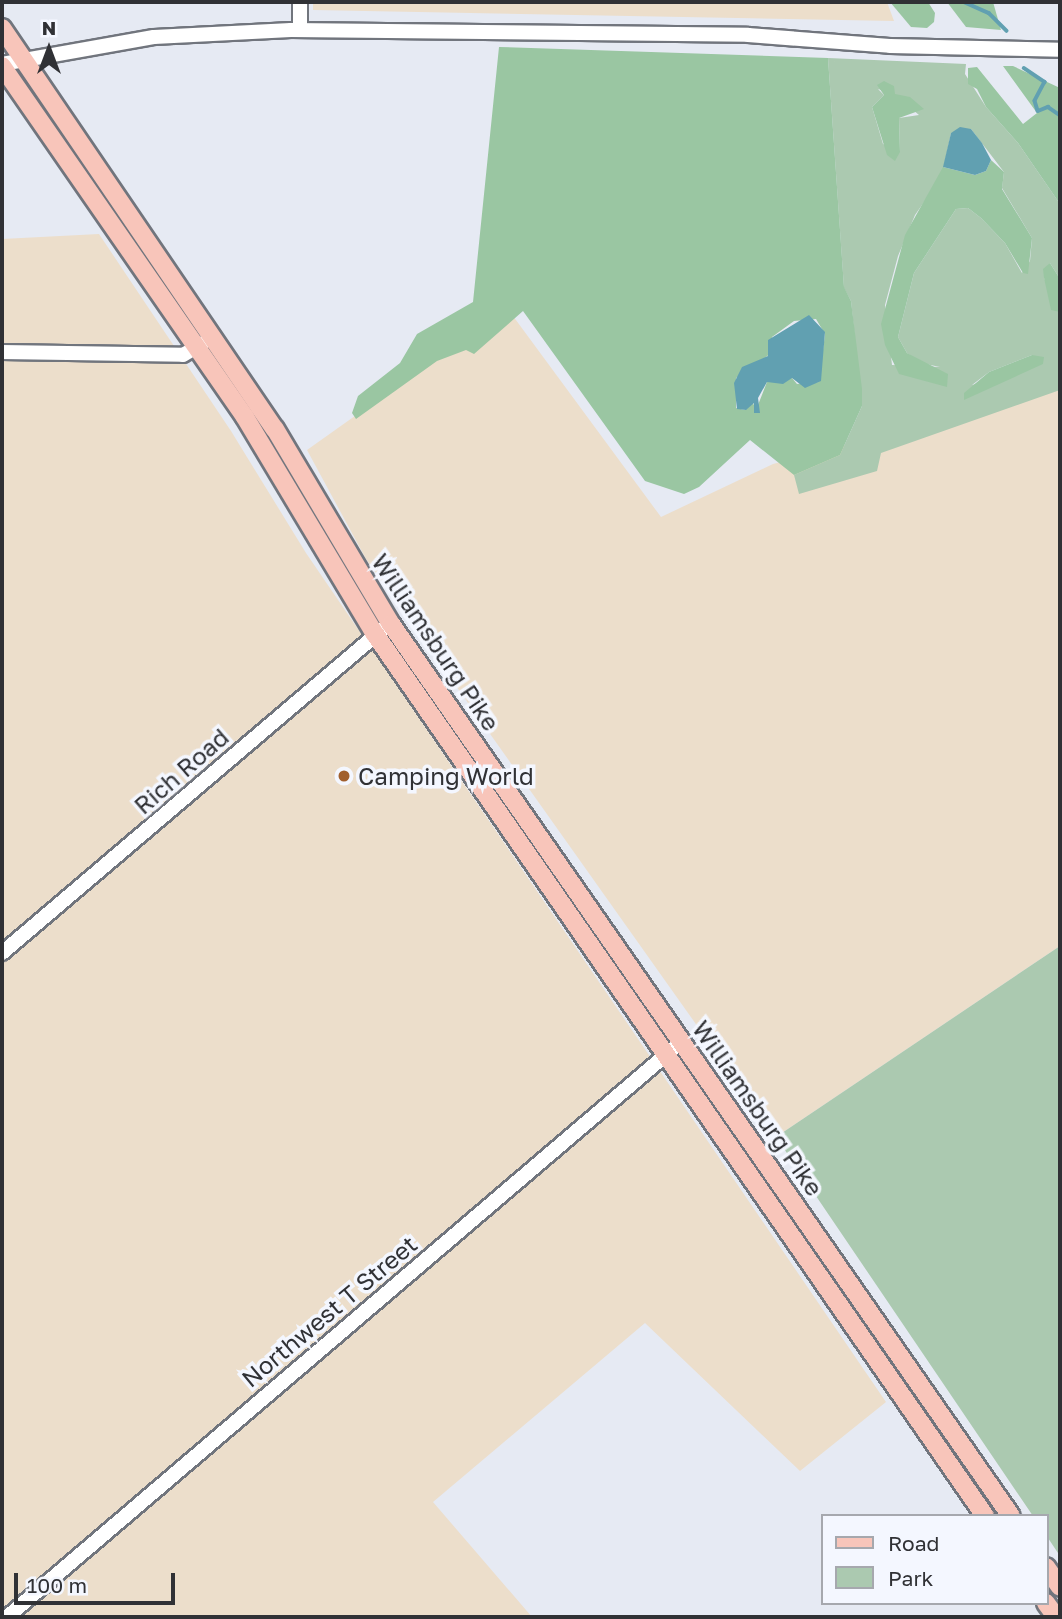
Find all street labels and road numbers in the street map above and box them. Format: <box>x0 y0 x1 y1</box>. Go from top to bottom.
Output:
street label: Williamsburg Pike <box>366 548 506 736</box>
street label: Rich Road <box>128 722 234 820</box>
street label: Williamsburg Pike <box>687 1015 829 1201</box>
street label: Northwest T Street <box>235 1229 423 1393</box>

